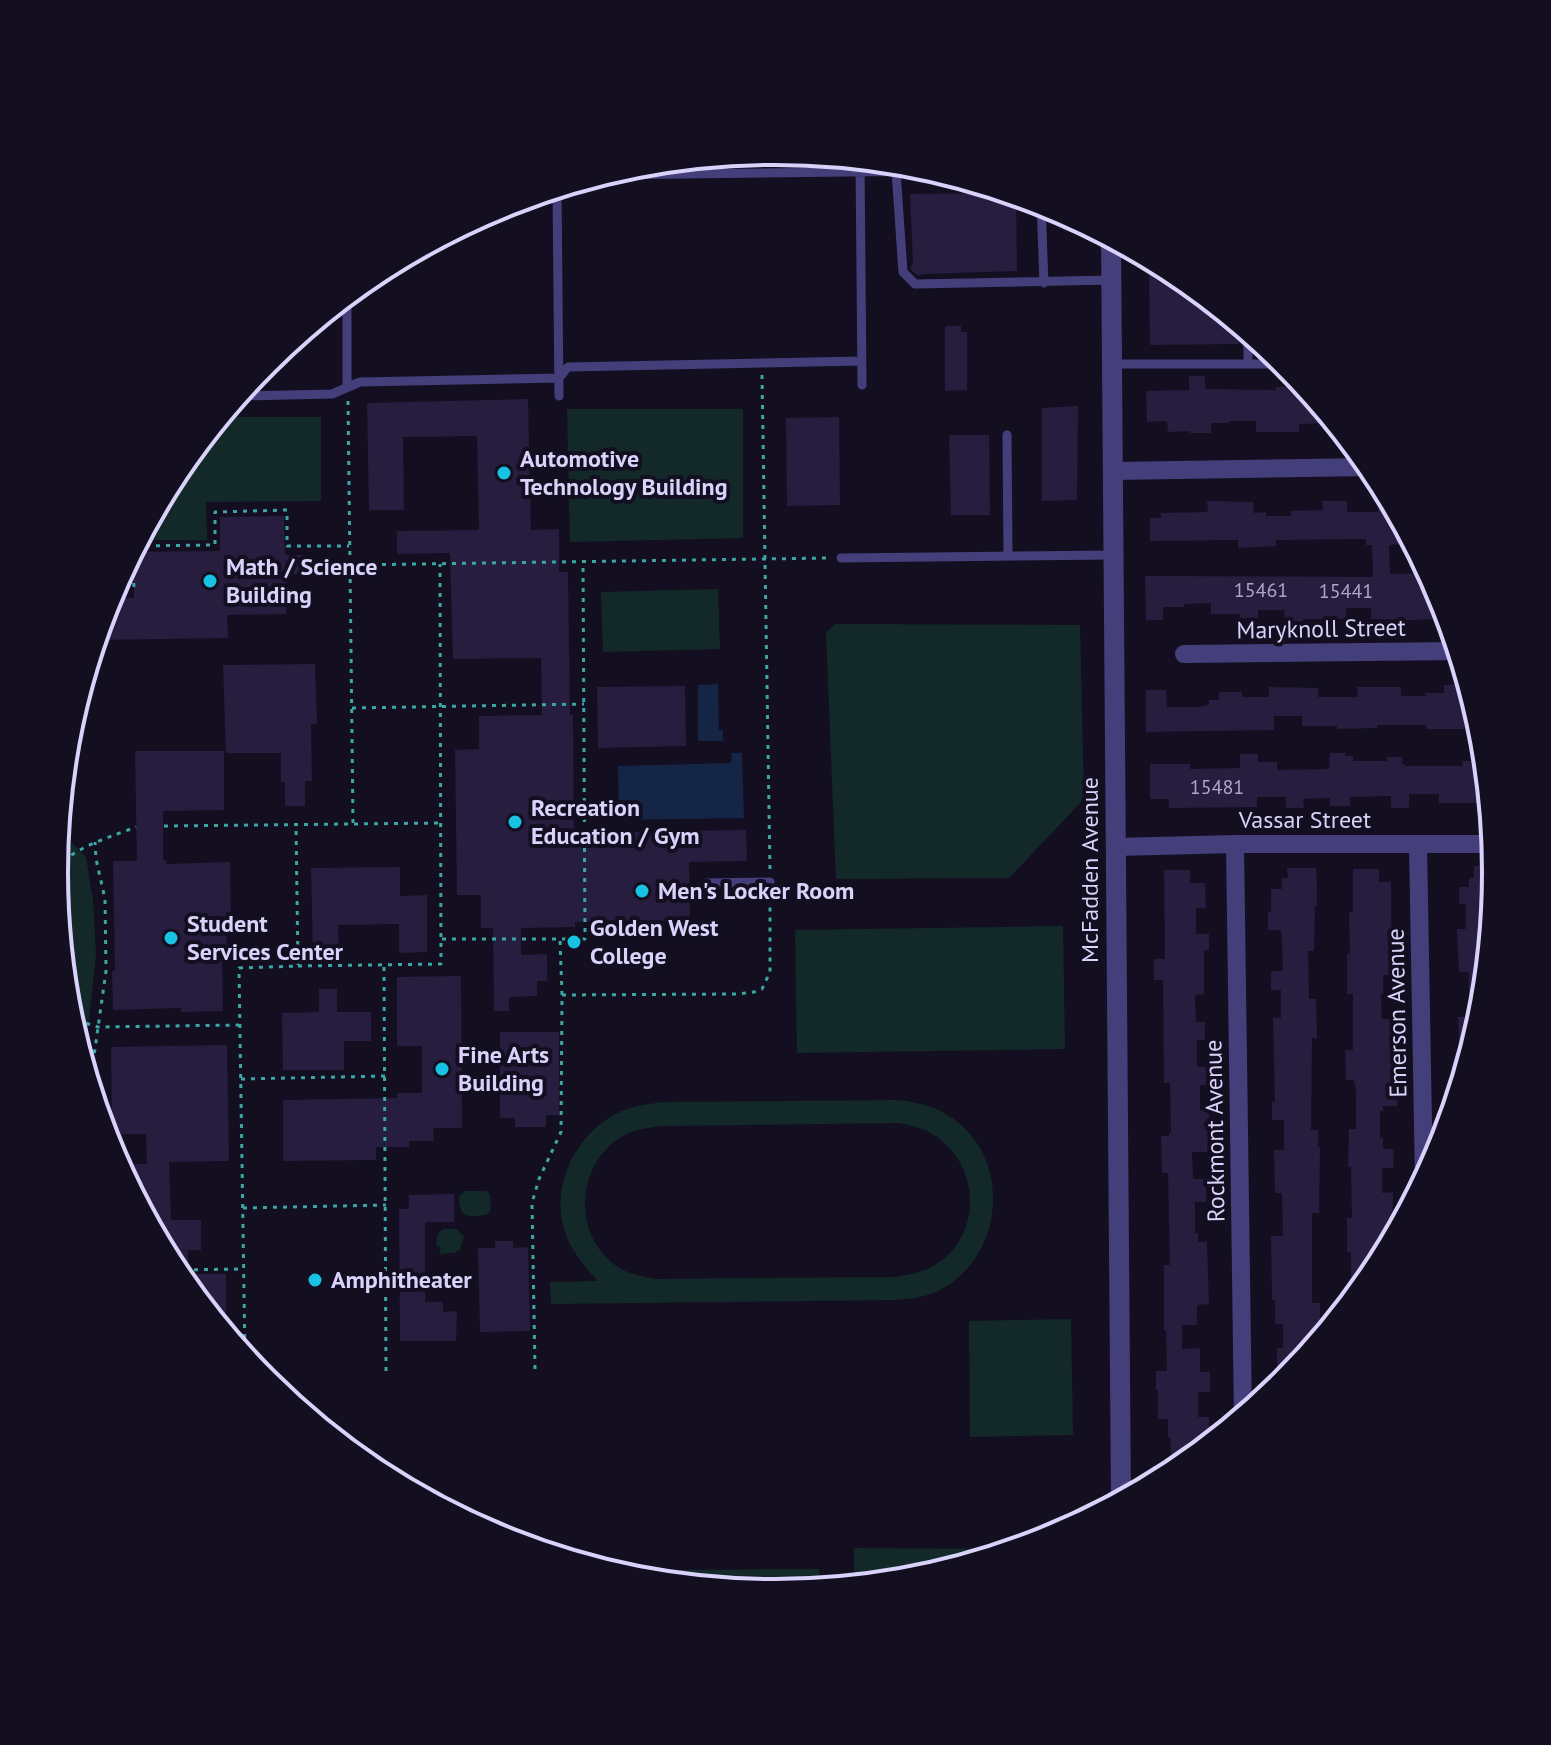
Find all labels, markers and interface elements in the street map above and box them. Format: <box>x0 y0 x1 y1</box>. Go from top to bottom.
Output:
place label: Automotive Technology Building <box>520 443 728 502</box>
marker: Automotive Technology Building <box>495 464 513 482</box>
place label: Math / Science Building <box>226 551 378 610</box>
marker: Math / Science Building <box>201 572 219 590</box>
house number: 15461 <box>1234 577 1288 603</box>
house number: 15441 <box>1319 578 1373 604</box>
street label: Maryknoll Street <box>1236 612 1406 645</box>
house number: 15481 <box>1190 774 1244 800</box>
street label: McFadden Avenue <box>1074 777 1105 963</box>
place label: Recreation Education / Gym <box>531 792 700 851</box>
street label: Vassar Street <box>1238 804 1371 835</box>
marker: Recreation Education / Gym <box>506 813 524 831</box>
place label: Men's Locker Room <box>658 875 854 906</box>
marker: Men's Locker Room <box>633 882 651 900</box>
place label: Student Services Center <box>187 908 344 967</box>
place label: Golden West College <box>590 912 719 971</box>
street label: Emerson Avenue <box>1380 928 1413 1098</box>
marker: Student Services Center <box>162 929 180 947</box>
marker: Golden West College <box>565 933 583 951</box>
place label: Fine Arts Building <box>458 1039 549 1098</box>
street label: Rockmont Avenue <box>1197 1039 1232 1223</box>
marker: Fine Arts Building <box>433 1060 451 1078</box>
place label: Amphitheater <box>331 1264 472 1295</box>
marker: Amphitheater <box>306 1271 324 1289</box>

